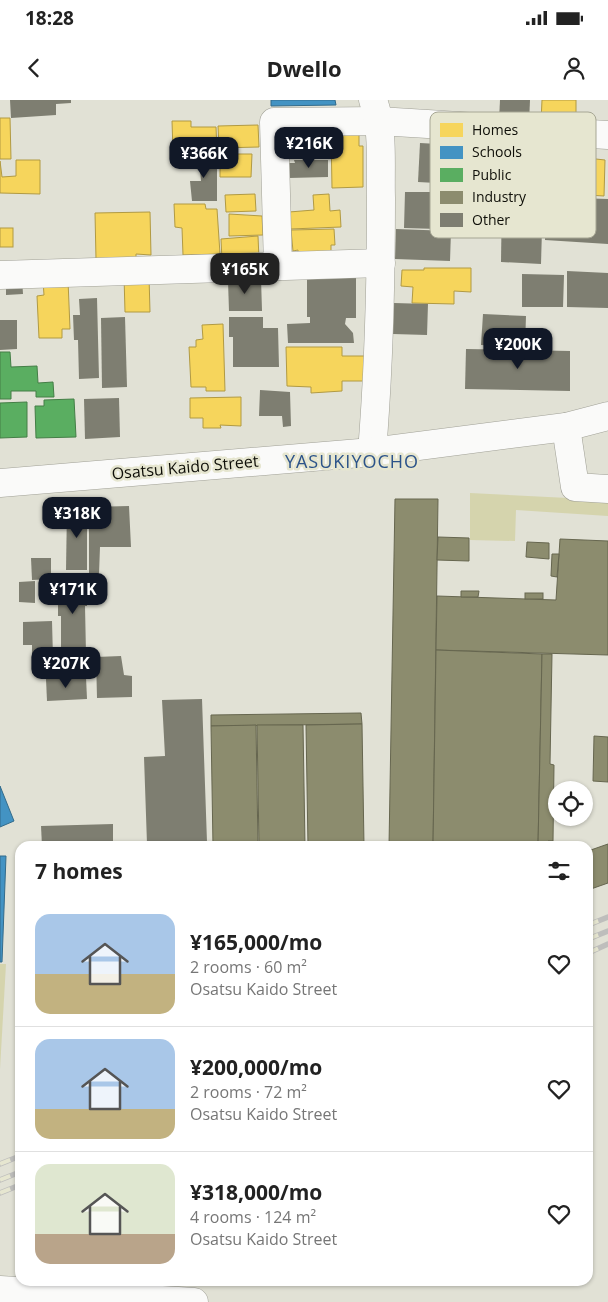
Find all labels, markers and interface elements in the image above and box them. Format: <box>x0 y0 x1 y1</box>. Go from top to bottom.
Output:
text: 18:28 <box>25 5 74 31</box>
text: Dwello <box>266 53 342 83</box>
icon: back <box>20 54 48 82</box>
icon: person <box>560 54 588 82</box>
legend <box>430 112 596 238</box>
text: Homes <box>472 120 519 139</box>
pin: ¥216K <box>274 127 344 169</box>
text: ¥216K <box>285 132 333 154</box>
pin: ¥366K <box>169 136 239 179</box>
text: ¥366K <box>180 142 228 164</box>
text: Schools <box>472 142 522 161</box>
text: Public <box>472 165 512 184</box>
text: Industry <box>472 187 527 206</box>
text: Other <box>472 210 510 229</box>
pin: ¥165K <box>210 252 280 295</box>
text: ¥165K <box>221 258 269 280</box>
pin: ¥200K <box>483 328 553 370</box>
text: ¥200K <box>494 333 542 355</box>
district label: YASUKIYOCHO <box>285 449 419 473</box>
street label: Osatsu Kaido Street <box>111 450 260 484</box>
pin: ¥318K <box>42 496 112 539</box>
text: ¥318K <box>53 502 101 524</box>
pin: ¥171K <box>38 572 108 615</box>
text: ¥171K <box>49 578 97 600</box>
pin: ¥207K <box>31 646 101 689</box>
text: ¥207K <box>42 652 90 674</box>
map controls <box>548 781 593 826</box>
button: locate <box>548 781 593 826</box>
text: 7 homes <box>35 857 123 885</box>
icon: filters <box>545 857 573 885</box>
text: ¥165,000/mo <box>190 928 322 956</box>
icon: home <box>75 934 135 994</box>
icon: heart <box>545 950 573 978</box>
text: 2 rooms · 60 m² <box>190 956 307 978</box>
text: Osatsu Kaido Street <box>190 978 337 1000</box>
text: ¥200,000/mo <box>190 1053 322 1081</box>
icon: home <box>75 1059 135 1119</box>
icon: heart <box>545 1075 573 1103</box>
text: 2 rooms · 72 m² <box>190 1081 307 1103</box>
text: Osatsu Kaido Street <box>190 1103 337 1125</box>
text: ¥318,000/mo <box>190 1178 322 1206</box>
icon: home <box>75 1184 135 1244</box>
icon: heart <box>545 1200 573 1228</box>
text: 4 rooms · 124 m² <box>190 1206 316 1228</box>
text: Osatsu Kaido Street <box>190 1228 337 1250</box>

